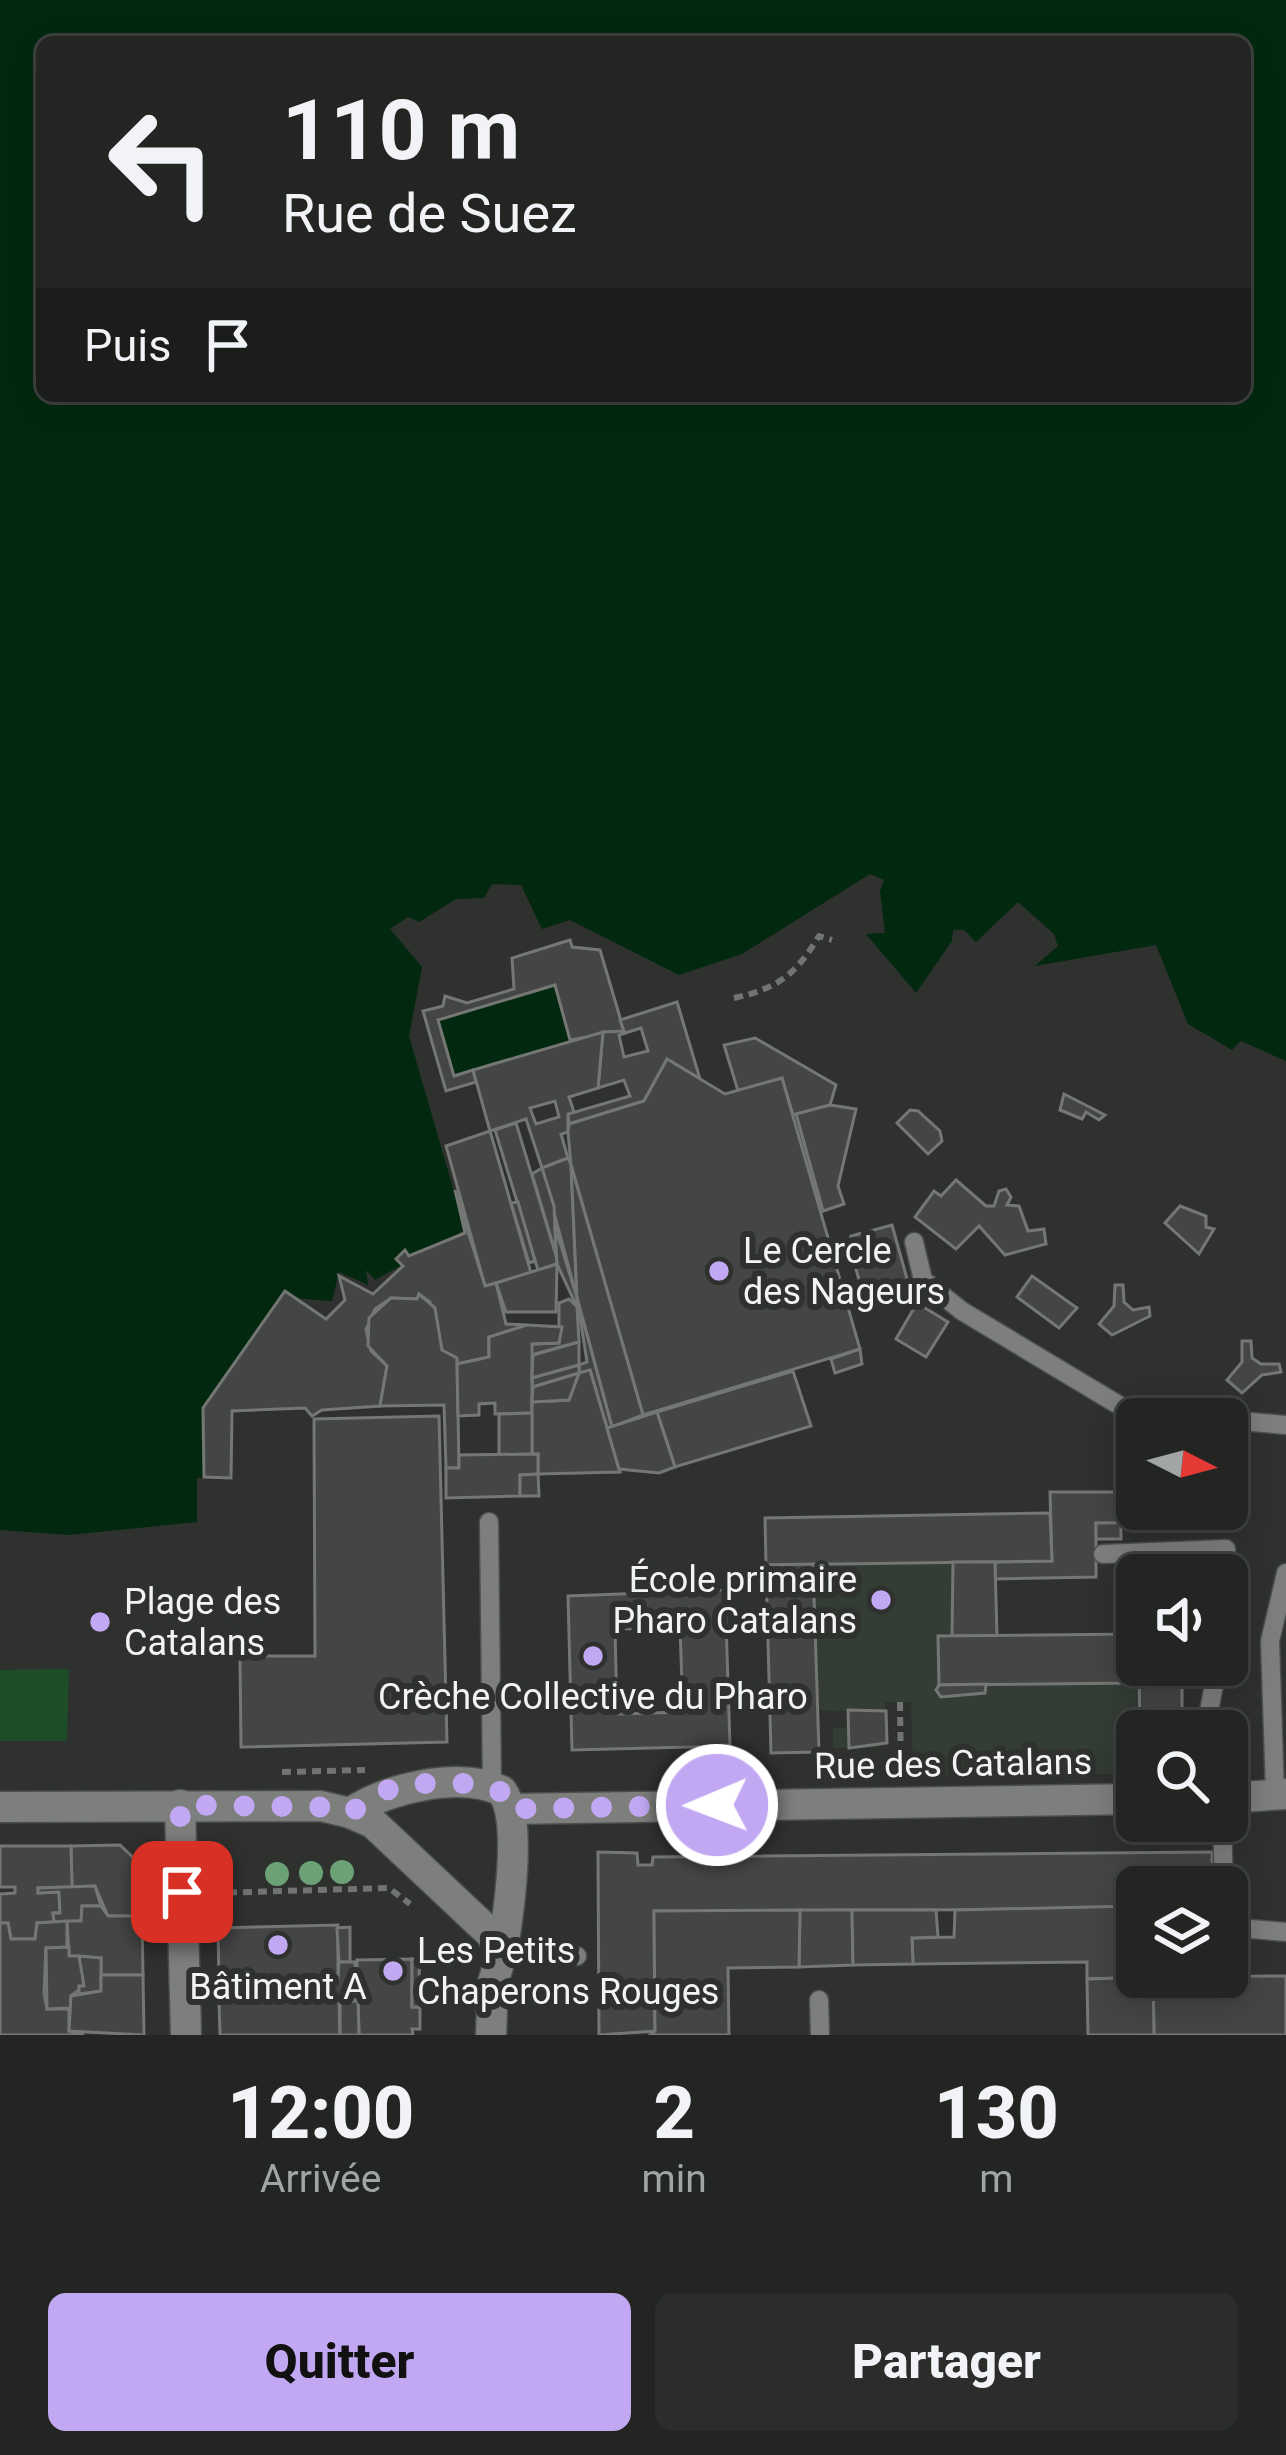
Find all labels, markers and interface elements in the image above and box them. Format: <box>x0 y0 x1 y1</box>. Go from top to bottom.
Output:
text: 110 m <box>282 81 520 180</box>
icon: left <box>84 84 240 240</box>
text: Rue de Suez <box>282 182 577 245</box>
icon: arrive <box>195 312 261 378</box>
text: Puis <box>84 319 171 372</box>
place label: Le Cercle des Nageurs <box>743 1230 945 1313</box>
marker: Le Cercle des Nageurs <box>706 1258 732 1284</box>
north arrow <box>1116 1398 1248 1530</box>
map controls <box>1116 1398 1248 1998</box>
button: sound <box>1116 1554 1248 1686</box>
place label: École primaire Pharo Catalans <box>612 1558 857 1642</box>
place label: Plage des Catalans <box>124 1581 281 1664</box>
marker: École primaire Pharo Catalans <box>868 1587 894 1613</box>
marker: Plage des Catalans <box>87 1609 113 1635</box>
marker: Crèche Collective du Pharo <box>580 1643 606 1669</box>
place label: Crèche Collective du Pharo <box>378 1676 808 1718</box>
button: search <box>1116 1710 1248 1842</box>
street label: Rue des Catalans <box>814 1741 1092 1787</box>
position arrow <box>654 1742 780 1868</box>
pin <box>131 1841 233 1943</box>
icon: arrive <box>149 1859 215 1925</box>
button: layers <box>1116 1866 1248 1998</box>
place label: Les Petits Chaperons Rouges <box>417 1930 719 2013</box>
marker: Bâtiment A <box>265 1932 291 1958</box>
marker: Les Petits Chaperons Rouges <box>380 1958 406 1984</box>
place label: Bâtiment A <box>189 1966 367 2008</box>
text: 12:00 <box>227 2071 414 2156</box>
text: 2 <box>653 2071 695 2156</box>
text: 130 <box>934 2071 1059 2156</box>
text: Arrivée <box>260 2156 381 2202</box>
text: min <box>642 2156 707 2202</box>
text: m <box>979 2156 1013 2202</box>
button: Quitter <box>48 2293 631 2431</box>
button: Partager <box>655 2293 1238 2431</box>

